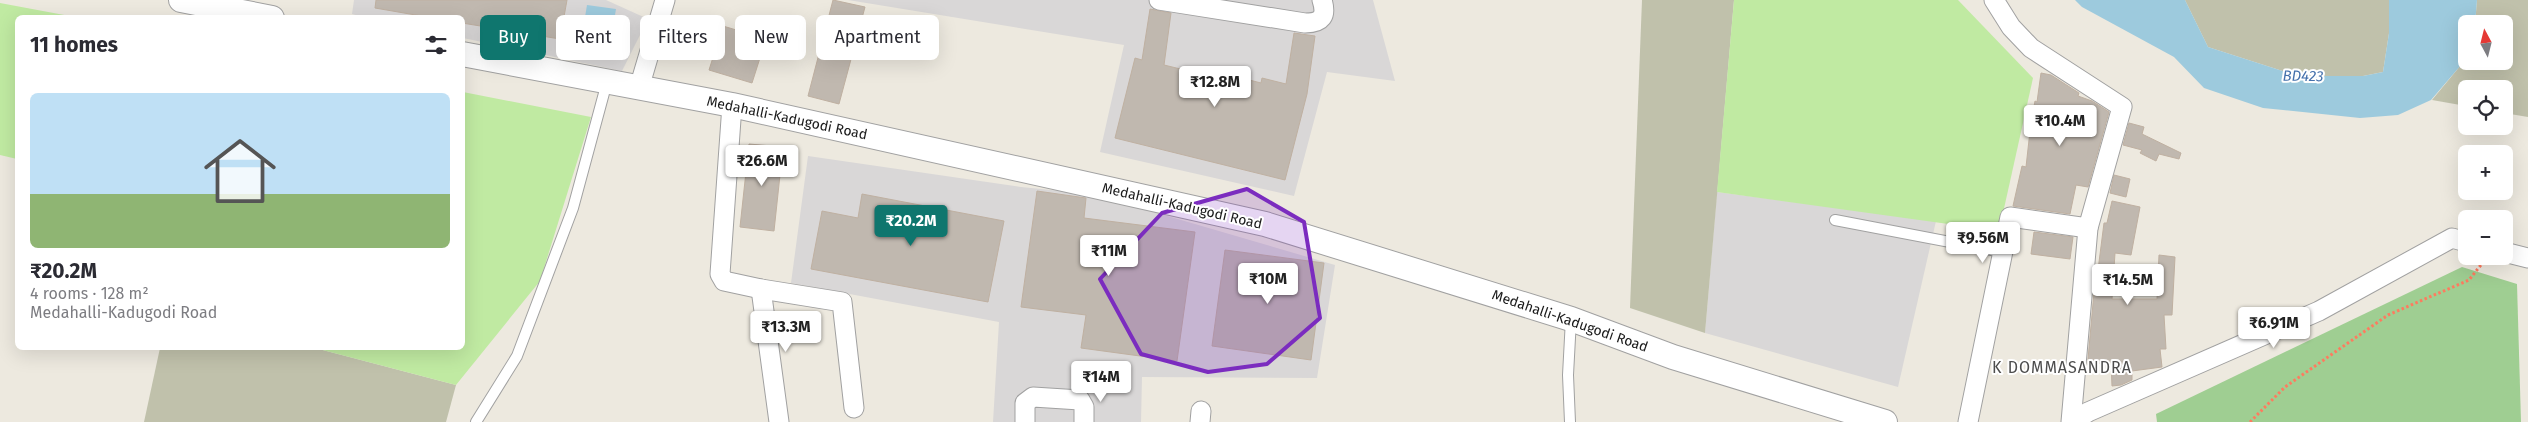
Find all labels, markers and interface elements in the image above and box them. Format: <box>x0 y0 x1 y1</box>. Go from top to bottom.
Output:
chip: Buy <box>480 15 546 60</box>
chip: Rent <box>556 15 630 60</box>
chip: Filters <box>640 15 725 60</box>
chip: New <box>735 15 806 60</box>
chip: Apartment <box>816 15 939 60</box>
north arrow <box>2458 15 2512 70</box>
map controls <box>2458 15 2513 265</box>
icon: filters <box>422 31 450 59</box>
text: 11 homes <box>30 32 118 58</box>
pin: ₹12.8M <box>1174 66 1256 108</box>
water label: BD423 <box>2282 67 2324 85</box>
text: ₹12.8M <box>1190 72 1240 91</box>
button: locate <box>2458 80 2513 135</box>
street label: Medahalli-Kadugodi Road <box>705 93 869 143</box>
pin: ₹10.4M <box>2019 104 2101 147</box>
text: ₹10.4M <box>2035 111 2085 130</box>
icon: home <box>195 126 285 216</box>
pin: ₹26.6M <box>721 144 803 187</box>
button: + <box>2458 145 2513 200</box>
text: ₹26.6M <box>736 151 788 170</box>
street label: Medahalli-Kadugodi Road <box>1100 179 1264 233</box>
pin: ₹20.2M <box>870 204 952 247</box>
button: − <box>2458 210 2513 265</box>
text: ₹20.2M <box>886 211 937 230</box>
pin: ₹9.56M <box>1942 222 2024 264</box>
text: ₹9.56M <box>1957 228 2009 247</box>
pin: ₹11M <box>1079 234 1139 277</box>
text: ₹11M <box>1091 241 1127 260</box>
text: ₹20.2M <box>30 258 97 284</box>
pin: ₹10M <box>1238 262 1298 305</box>
pin: ₹14.5M <box>2087 264 2169 306</box>
text: ₹10M <box>1249 269 1287 288</box>
text: ₹14.5M <box>2103 270 2153 289</box>
text: 4 rooms · 128 m² <box>30 284 149 303</box>
street label: Medahalli-Kadugodi Road <box>1490 286 1650 356</box>
text: Medahalli-Kadugodi Road <box>30 303 217 322</box>
pin: ₹6.91M <box>2233 306 2315 349</box>
pin: ₹13.3M <box>745 310 827 353</box>
text: ₹6.91M <box>2249 313 2299 332</box>
text: ₹13.3M <box>761 317 811 336</box>
district label: K DOMMASANDRA <box>1992 358 2132 377</box>
pin: ₹14M <box>1071 360 1131 403</box>
text: ₹14M <box>1082 367 1120 386</box>

